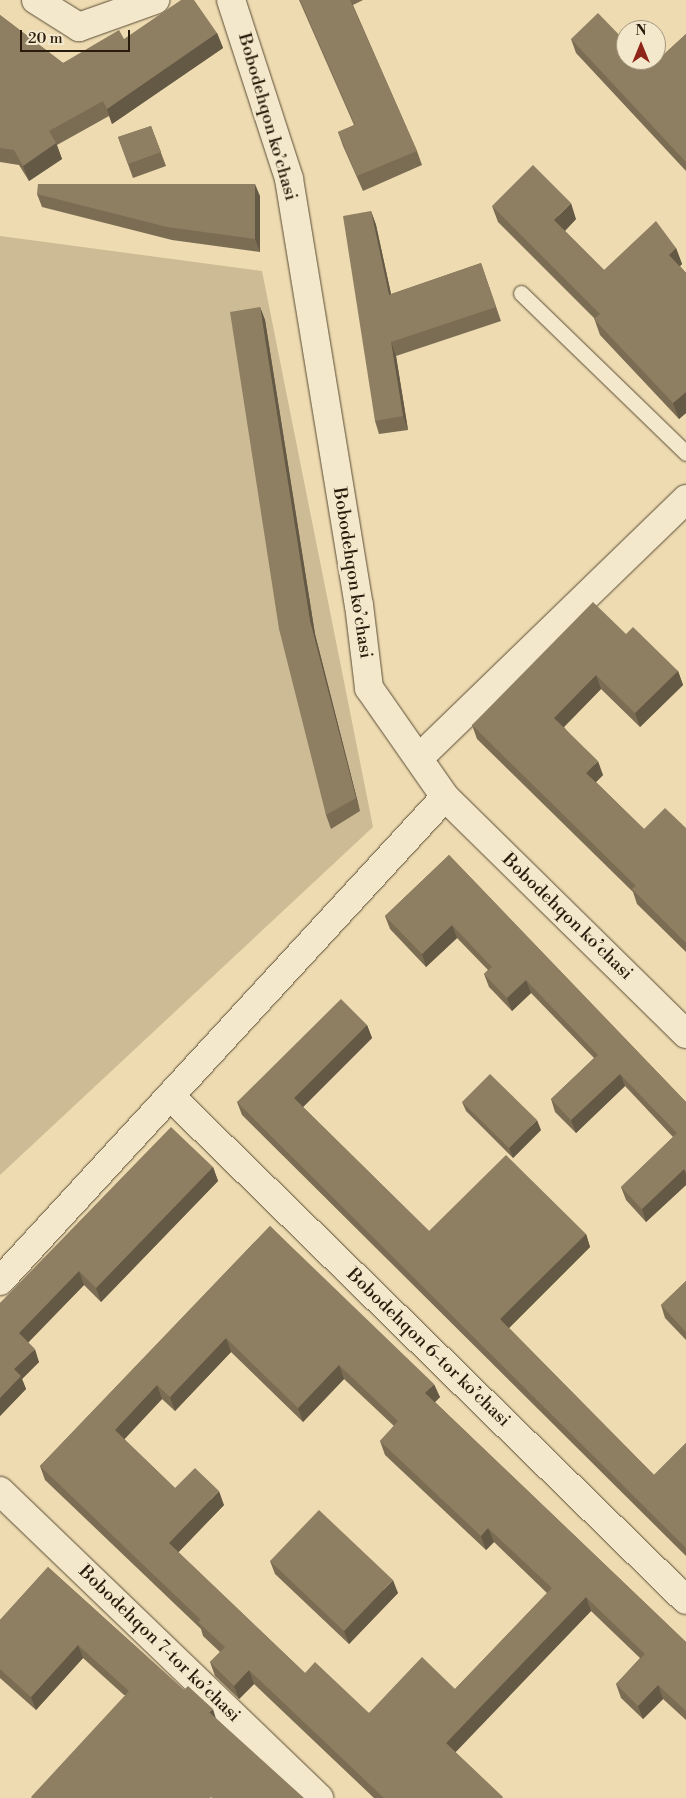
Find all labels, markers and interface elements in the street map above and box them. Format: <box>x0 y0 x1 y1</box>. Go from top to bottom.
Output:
scale bar <box>22 20 132 52</box>
north arrow <box>616 20 666 70</box>
text: N <box>635 22 647 40</box>
text: 20 m <box>28 29 63 48</box>
street label: Bobodehqon koʼchasi <box>233 31 301 203</box>
street label: Bobodehqon koʼchasi <box>328 486 376 660</box>
street label: Bobodehqon koʼchasi <box>497 849 637 985</box>
street label: Bobodehqon 6-tor koʼchasi <box>342 1264 514 1432</box>
street label: Bobodehqon 7-tor koʼchasi <box>74 1561 244 1727</box>

